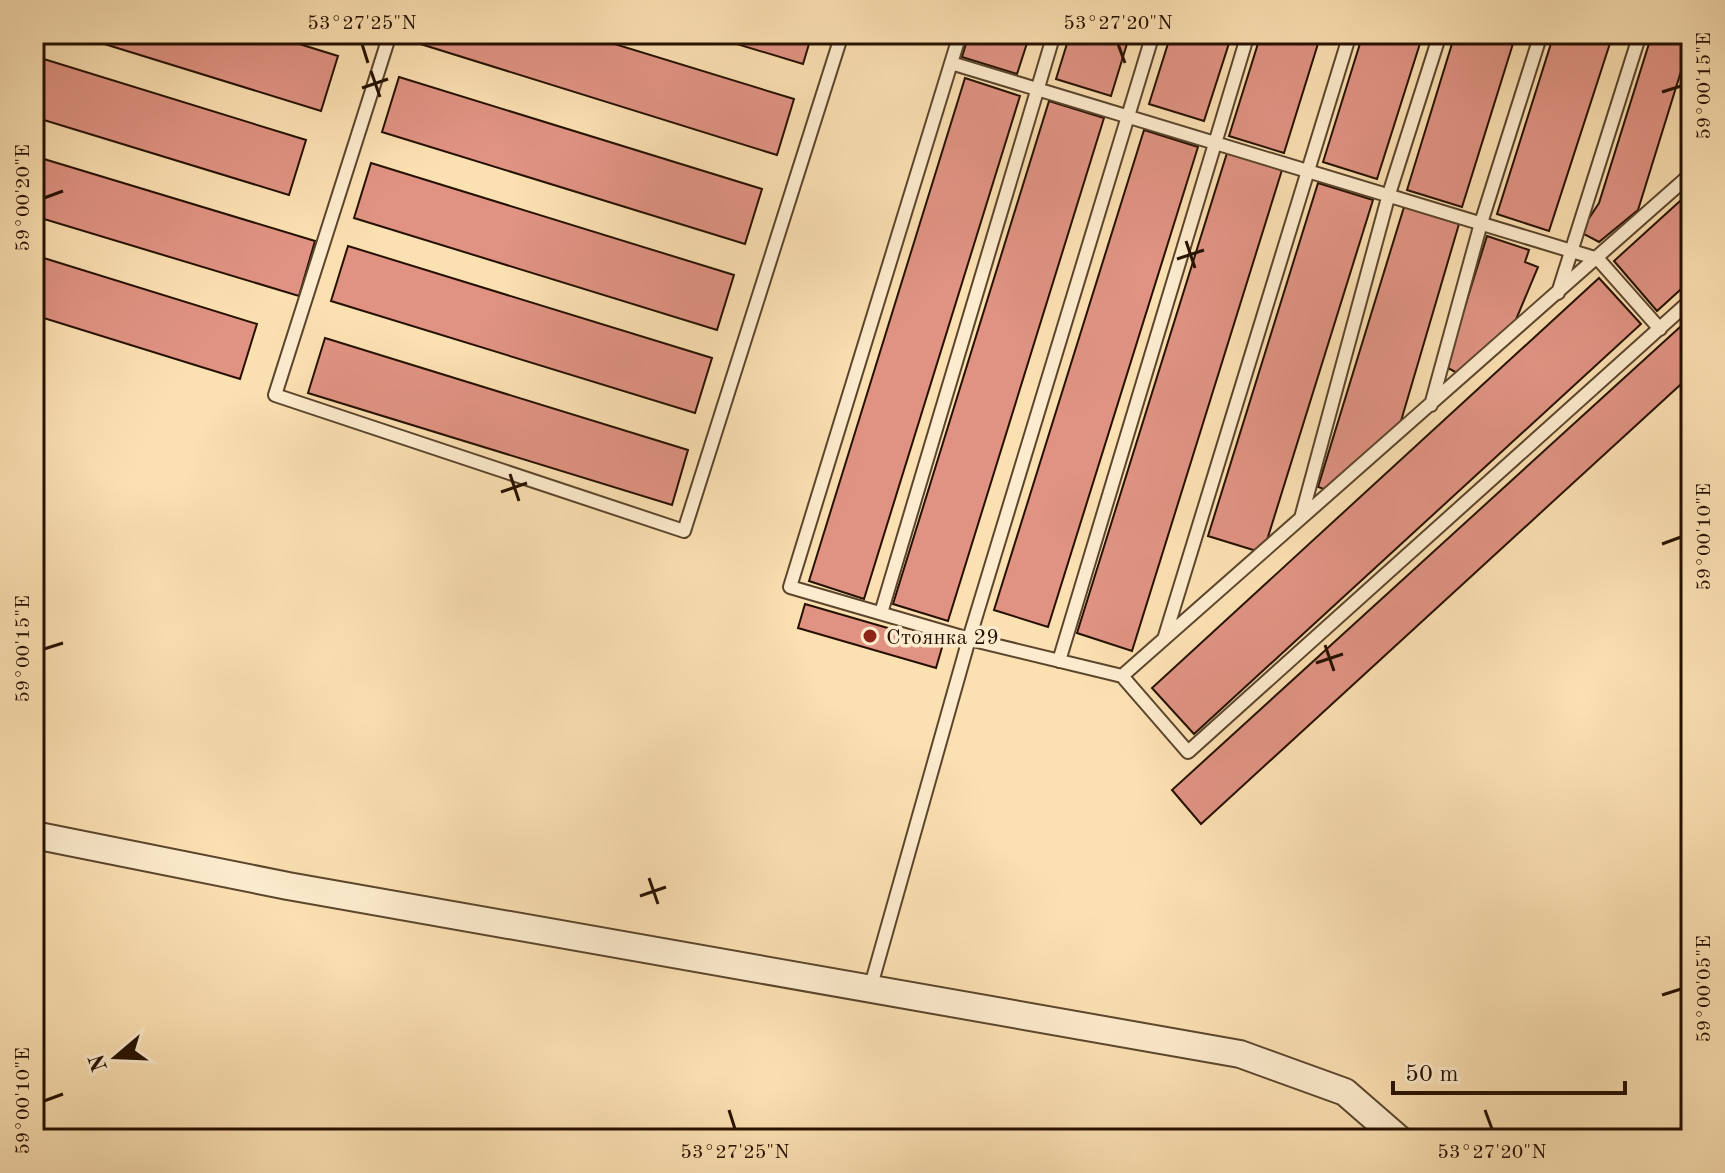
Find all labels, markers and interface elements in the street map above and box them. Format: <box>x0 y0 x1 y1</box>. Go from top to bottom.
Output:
text: 53°27'25"N <box>307 14 417 34</box>
text: 53°27'20"N <box>1063 14 1173 34</box>
text: 59°00'15"E <box>1695 32 1715 140</box>
text: 59°00'20"E <box>14 144 34 252</box>
text: 59°00'10"E <box>1695 483 1715 591</box>
text: 59°00'15"E <box>14 595 34 703</box>
marker: Стоянка 29 <box>861 627 879 645</box>
place label: Стоянка 29 <box>886 627 999 649</box>
text: 59°00'05"E <box>1695 935 1715 1043</box>
north arrow <box>76 1017 156 1097</box>
scale bar <box>1393 1045 1625 1095</box>
text: 59°00'10"E <box>14 1047 34 1155</box>
text: N <box>86 1051 112 1074</box>
text: 50 m <box>1405 1063 1459 1087</box>
text: 53°27'25"N <box>680 1143 790 1163</box>
text: 53°27'20"N <box>1437 1143 1547 1163</box>

